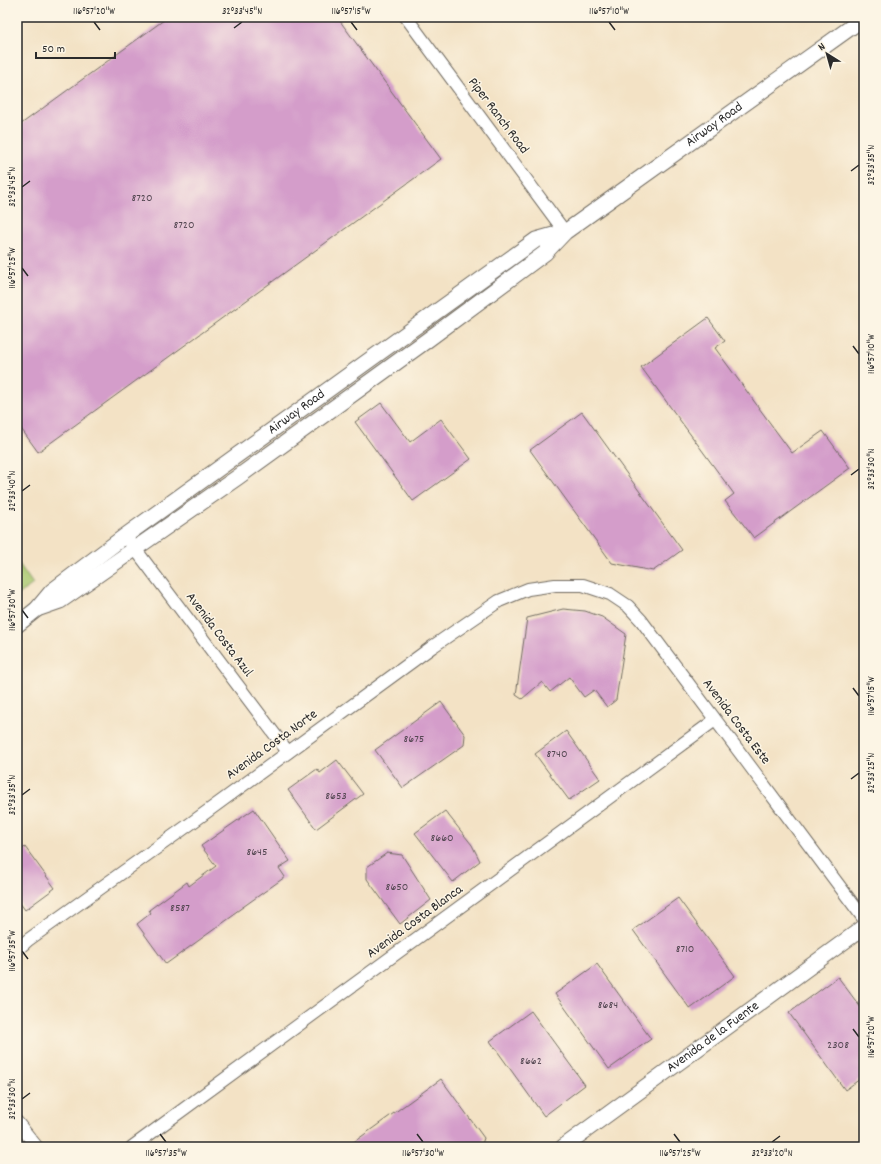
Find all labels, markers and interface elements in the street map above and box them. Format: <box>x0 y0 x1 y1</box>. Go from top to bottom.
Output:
text: 116°57'20"W <box>73 5 115 19</box>
text: 32°33'45"N <box>222 5 262 19</box>
text: 116°57'15"W <box>331 5 371 19</box>
text: 116°57'10"W <box>589 5 629 19</box>
scale bar <box>36 34 115 60</box>
north arrow <box>807 34 847 74</box>
text: N <box>815 39 830 56</box>
text: 50 m <box>42 41 65 58</box>
street label: Piper Ranch Road <box>463 74 533 158</box>
street label: Airway Road <box>682 98 747 152</box>
text: 32°33'35"N <box>865 145 879 185</box>
text: 32°33'45"N <box>6 167 20 207</box>
house number: 8720 <box>131 190 153 207</box>
house number: 8720 <box>173 217 195 234</box>
text: 116°57'25"W <box>6 247 20 289</box>
text: 116°57'10"W <box>865 334 879 374</box>
street label: Airway Road <box>264 385 329 440</box>
text: 32°33'30"N <box>865 448 879 490</box>
text: 32°33'40"N <box>6 470 20 511</box>
text: 116°57'30"W <box>6 589 20 631</box>
street label: Avenida Costa Azul <box>181 589 258 682</box>
street label: Avenida Costa Este <box>697 675 775 769</box>
text: 116°57'15"W <box>865 676 879 716</box>
street label: Avenida Costa Norte <box>222 705 322 785</box>
house number: 8675 <box>404 731 424 748</box>
house number: 8740 <box>547 746 567 763</box>
text: 32°33'25"N <box>865 753 879 793</box>
text: 32°33'35"N <box>6 775 20 815</box>
house number: 8653 <box>325 788 347 805</box>
house number: 8660 <box>430 830 454 847</box>
house number: 8645 <box>246 844 268 861</box>
house number: 8650 <box>386 879 408 896</box>
street label: Avenida Costa Blanca <box>363 880 467 964</box>
house number: 8587 <box>170 900 190 917</box>
text: 116°57'35"W <box>6 930 20 972</box>
house number: 8710 <box>676 941 694 958</box>
house number: 8684 <box>598 997 618 1014</box>
street label: Avenida de la Fuente <box>663 997 764 1078</box>
text: 116°57'20"W <box>865 1016 879 1058</box>
house number: 2308 <box>827 1037 849 1054</box>
house number: 8662 <box>520 1053 542 1070</box>
text: 32°33'30"N <box>6 1078 20 1120</box>
text: 116°57'35"W <box>145 1147 187 1161</box>
text: 116°57'30"W <box>402 1147 444 1161</box>
text: 116°57'25"W <box>659 1147 701 1161</box>
text: 32°33'20"N <box>751 1147 793 1161</box>

